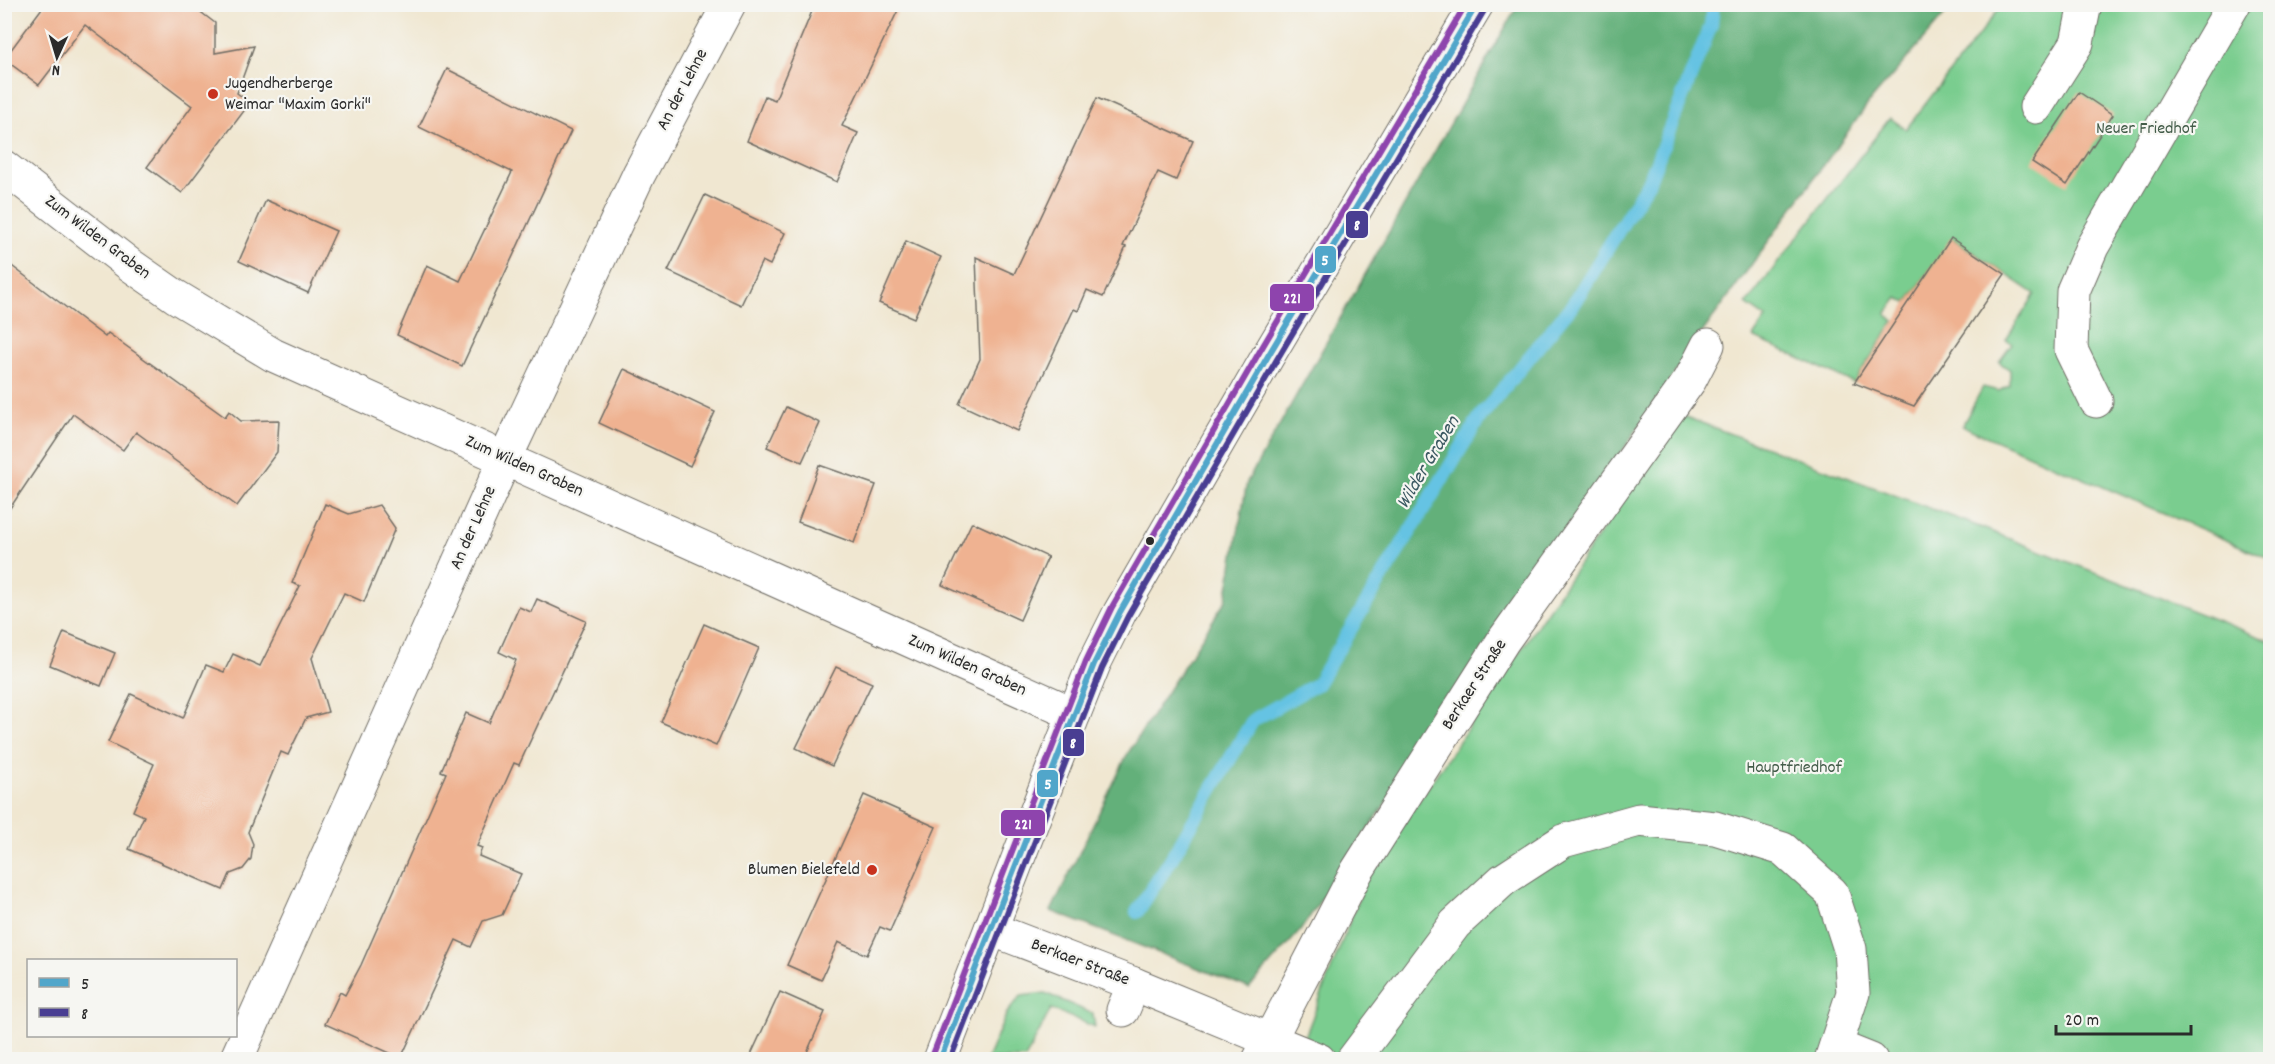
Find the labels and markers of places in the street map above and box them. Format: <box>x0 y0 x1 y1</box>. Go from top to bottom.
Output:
place label: Jugendherberge Weimar "Maxim Gorki" <box>225 72 371 118</box>
marker: Jugendherberge Weimar "Maxim Gorki" <box>206 87 220 101</box>
unlabelled marker <box>1144 535 1156 547</box>
place label: Blumen Bielefeld <box>748 858 860 883</box>
marker: Blumen Bielefeld <box>865 863 879 877</box>

